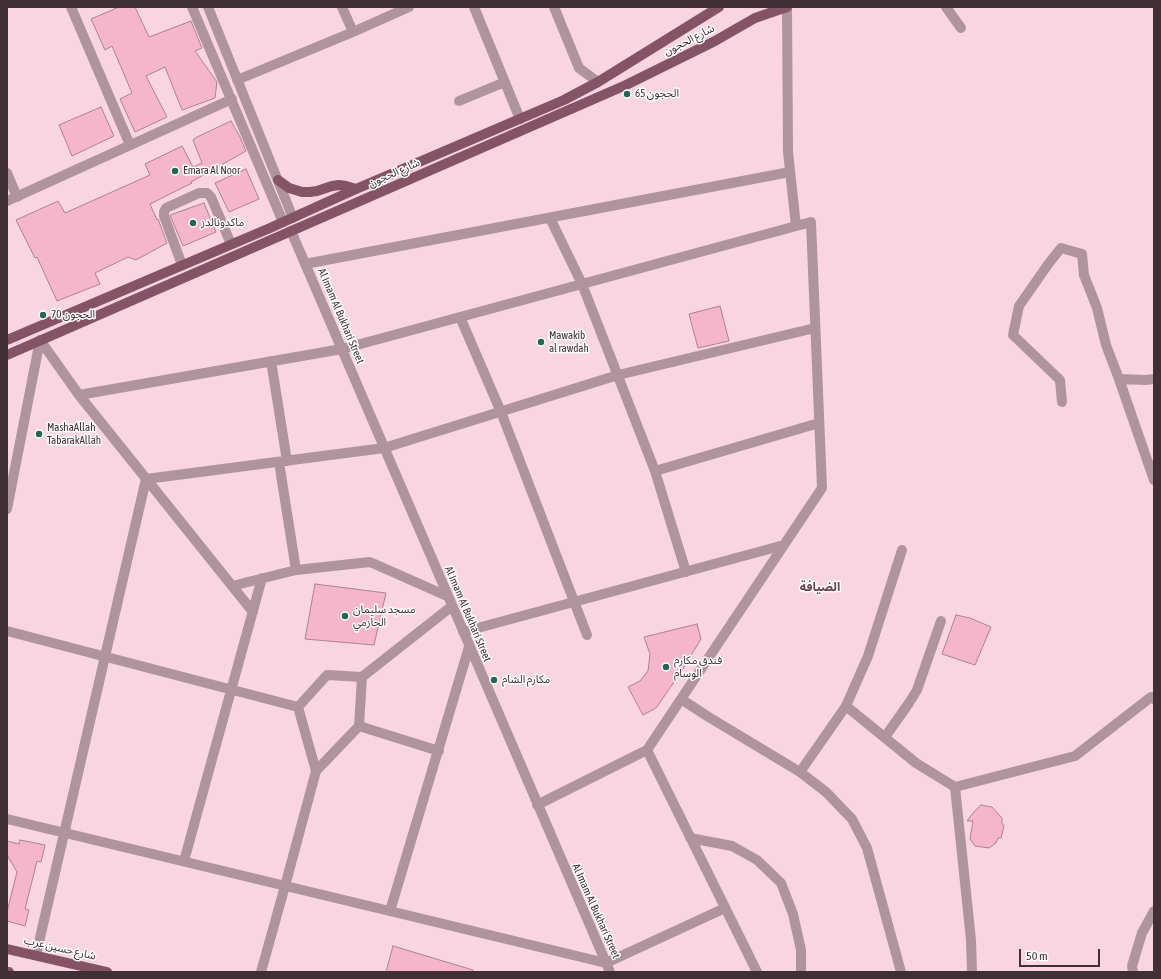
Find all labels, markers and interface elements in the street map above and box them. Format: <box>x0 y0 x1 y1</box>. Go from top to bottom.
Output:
street label: شارع الحجون <box>661 22 717 58</box>
place label: الحجون 65 <box>635 87 679 101</box>
marker: الحجون 65 <box>622 89 632 99</box>
street label: شارع الحجون <box>366 156 422 190</box>
place label: Emara Al Noor <box>183 164 240 178</box>
marker: Emara Al Noor <box>170 166 180 176</box>
place label: ماكدونالدز <box>201 216 244 230</box>
marker: ماكدونالدز <box>188 218 198 228</box>
street label: Al Imam Al Bukhari Street <box>315 266 367 366</box>
place label: الحجون 70 <box>51 308 95 322</box>
marker: الحجون 70 <box>38 310 48 320</box>
place label: Mawakib al rawdah <box>549 329 589 355</box>
marker: Mawakib al rawdah <box>536 337 546 347</box>
place label: MashaAllah TabarakAllah <box>47 421 101 447</box>
marker: MashaAllah TabarakAllah <box>34 429 44 439</box>
street label: Al Imam Al Bukhari Street <box>442 564 494 664</box>
district label: الضيافة <box>800 580 840 594</box>
place label: مسجد سليمان الحازمي <box>353 603 416 629</box>
marker: مسجد سليمان الحازمي <box>340 611 350 621</box>
place label: فندق مكارم الوسام <box>674 654 722 680</box>
marker: فندق مكارم الوسام <box>661 662 671 672</box>
place label: مكارم الشام <box>502 673 550 687</box>
marker: مكارم الشام <box>489 675 499 685</box>
street label: Al Imam Al Bukhari Street <box>569 862 623 960</box>
street label: شارع حسين عرب <box>23 933 97 963</box>
scale bar <box>1021 941 1102 967</box>
text: 50 m <box>1026 949 1048 963</box>

